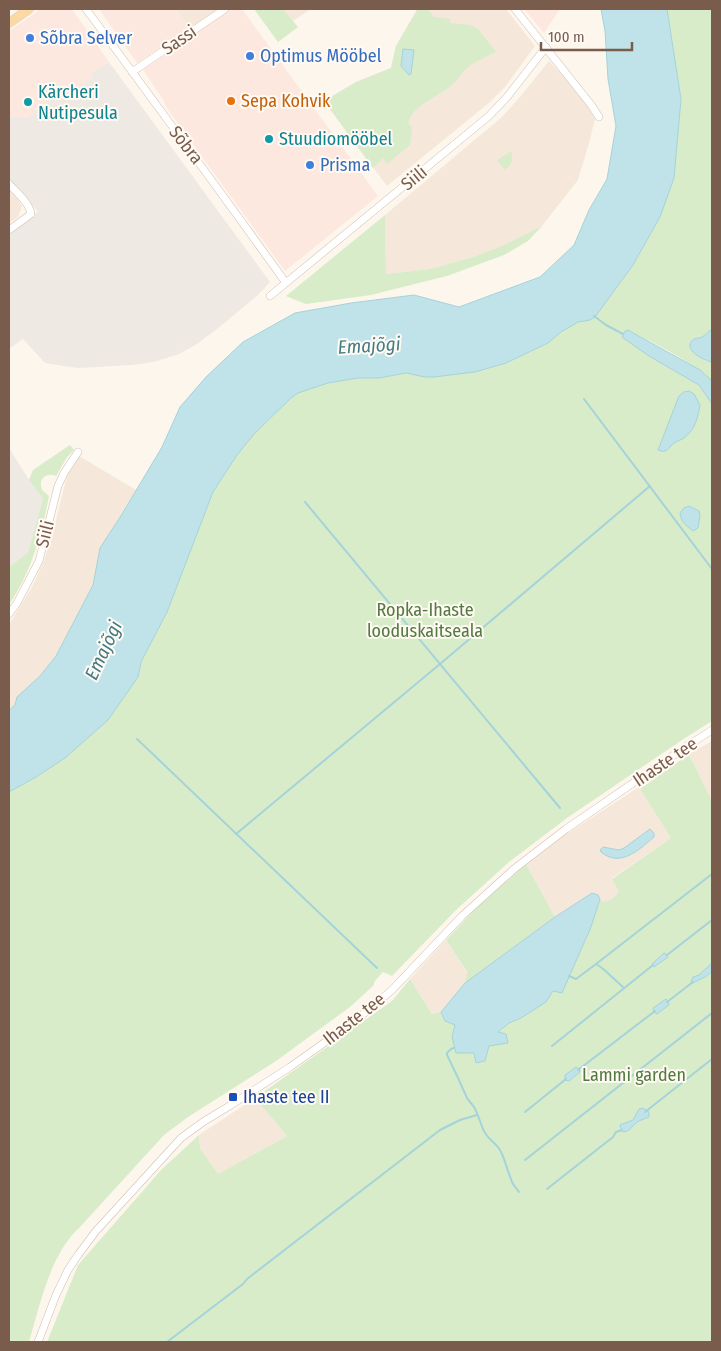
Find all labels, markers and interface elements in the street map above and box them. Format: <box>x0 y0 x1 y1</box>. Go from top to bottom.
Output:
street label: Sassi <box>157 20 201 60</box>
scale bar <box>541 20 632 52</box>
place label: Sõbra Selver <box>40 27 133 49</box>
text: 100 m <box>548 28 585 46</box>
marker: Sõbra Selver <box>24 32 36 44</box>
place label: Optimus Mööbel <box>260 45 382 67</box>
marker: Optimus Mööbel <box>244 50 256 62</box>
place label: Kärcheri Nutipesula <box>38 81 118 124</box>
place label: Sepa Kohvik <box>241 90 331 112</box>
marker: Sepa Kohvik <box>225 95 237 107</box>
marker: Kärcheri Nutipesula <box>22 96 34 108</box>
street label: Sõbra <box>164 121 208 169</box>
place label: Stuudiomööbel <box>279 128 393 150</box>
marker: Stuudiomööbel <box>263 133 275 145</box>
place label: Prisma <box>320 154 370 176</box>
marker: Prisma <box>304 159 316 171</box>
street label: Siili <box>396 161 432 195</box>
water label: Emajõgi <box>337 332 401 359</box>
street label: Siili <box>31 518 59 550</box>
park label: Ropka-Ihaste looduskaitseala <box>367 599 483 642</box>
water label: Emajõgi <box>80 617 127 683</box>
street label: Ihaste tee <box>629 732 701 791</box>
street label: Ihaste tee <box>319 988 390 1050</box>
park label: Lammi garden <box>582 1064 686 1086</box>
place label: Ihaste tee II <box>243 1086 329 1108</box>
marker: Ihaste tee II <box>227 1091 239 1103</box>

